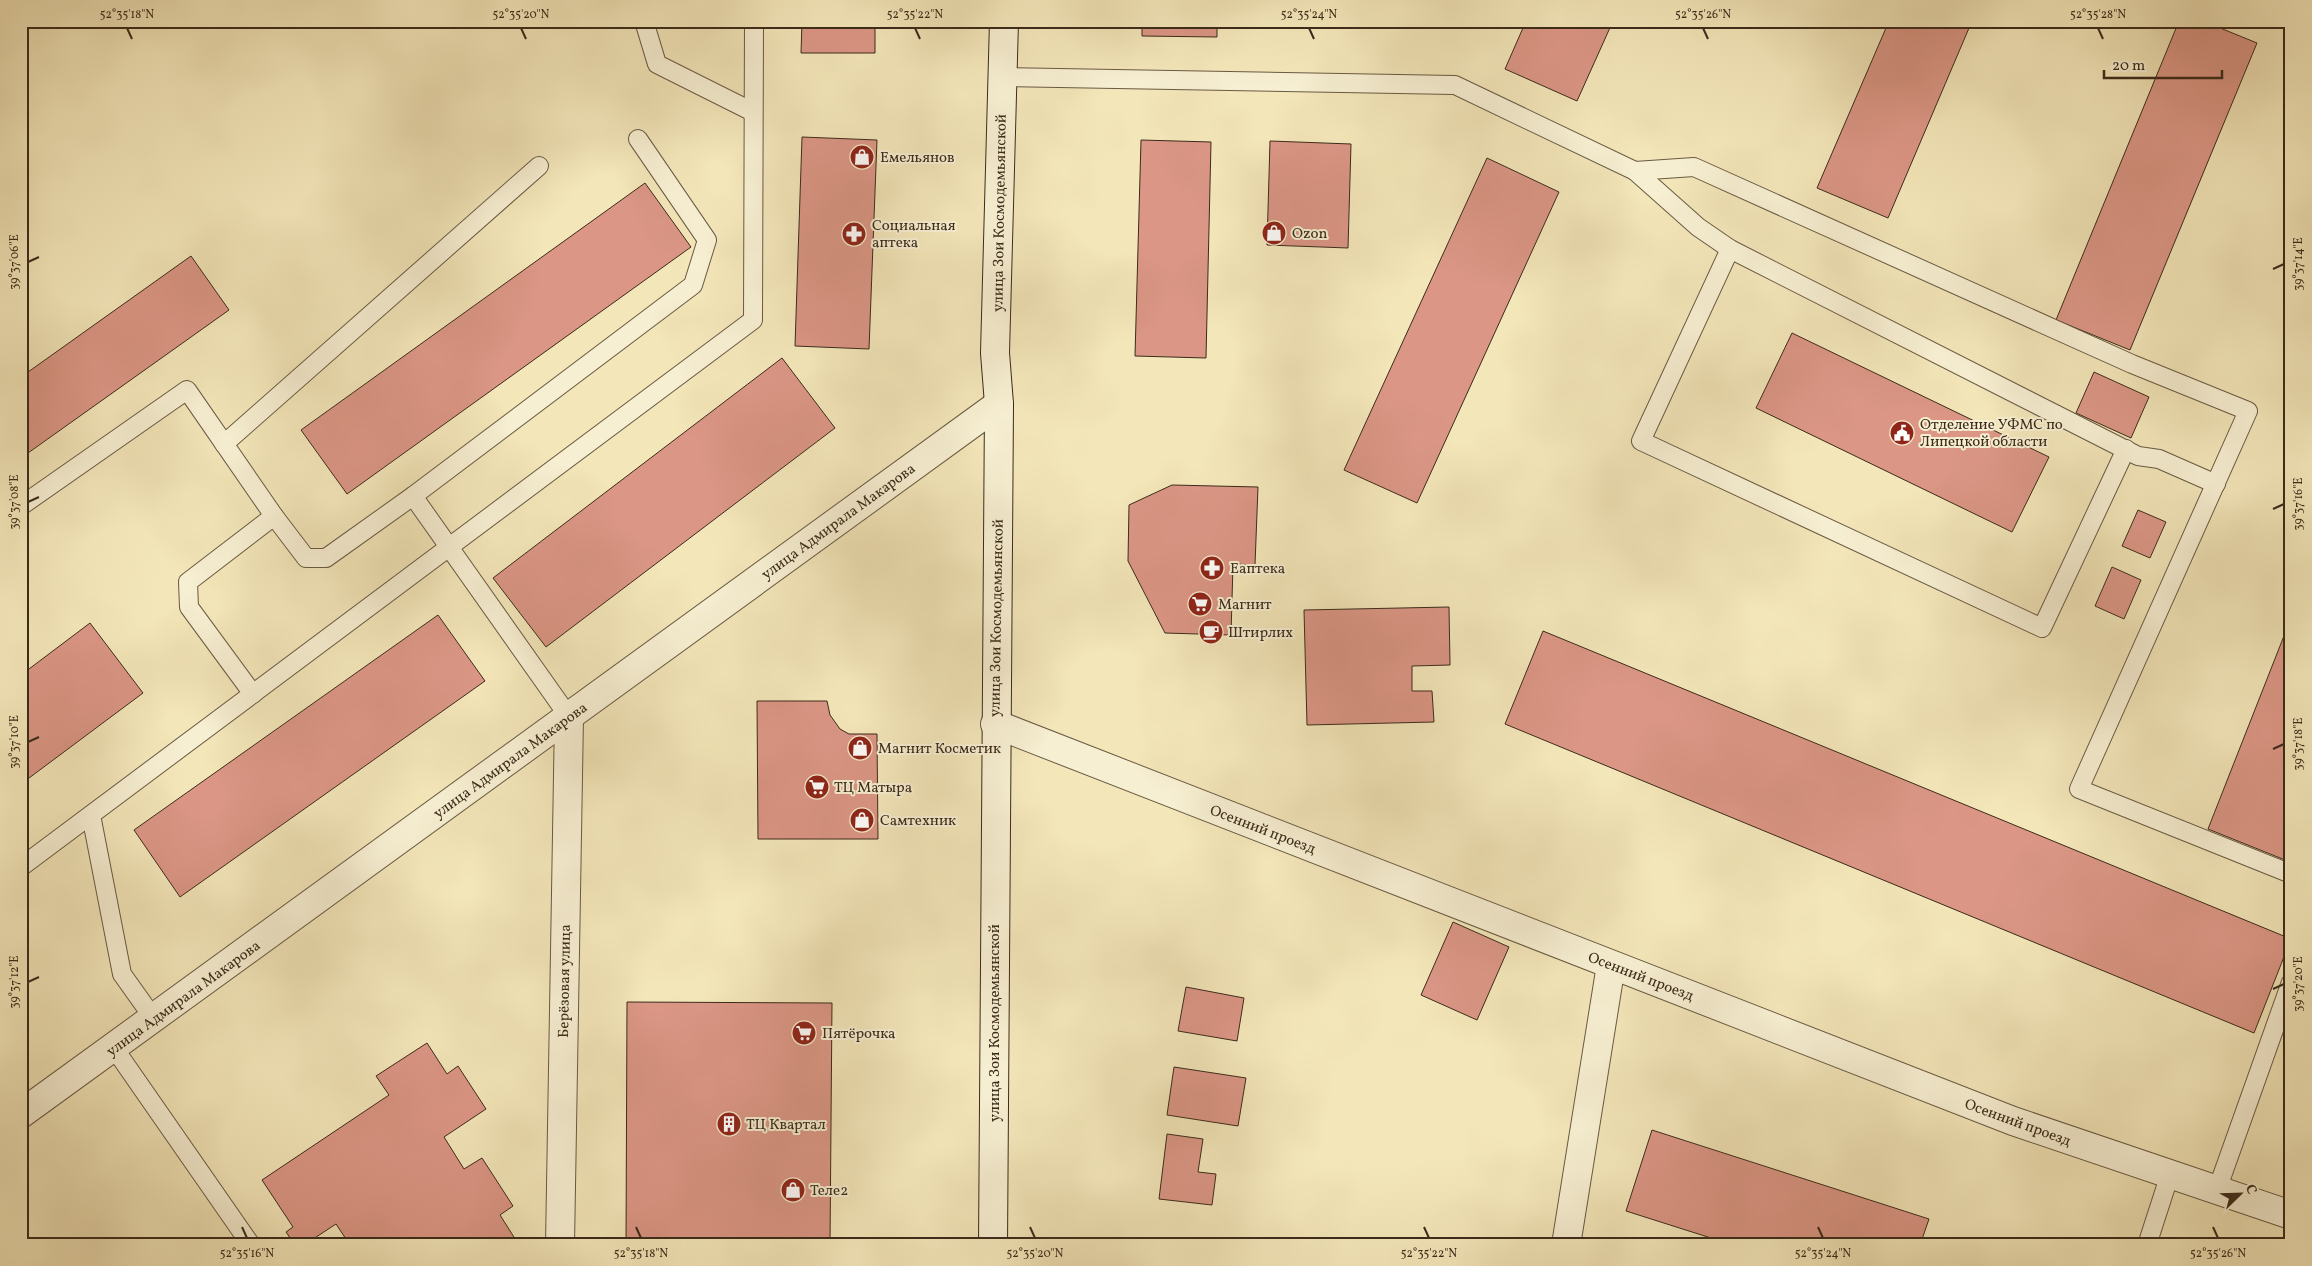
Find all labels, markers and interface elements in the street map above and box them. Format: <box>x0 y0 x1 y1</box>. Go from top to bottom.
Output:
text: 52°35'18"N <box>100 7 154 23</box>
text: 52°35'20"N <box>493 7 550 23</box>
text: 52°35'22"N <box>887 7 943 23</box>
text: 52°35'24"N <box>1281 7 1337 23</box>
text: 52°35'26"N <box>1675 7 1731 23</box>
text: 52°35'28"N <box>2070 7 2126 23</box>
scale bar <box>2104 48 2222 80</box>
text: 20 m <box>2112 56 2145 77</box>
street label: улица Зои Космодемьянской <box>988 114 1013 312</box>
shop icon: Емельянов <box>849 144 875 170</box>
place label: Емельянов <box>880 148 955 169</box>
place label: Социальная аптека <box>872 216 956 254</box>
shop icon: Ozon <box>1261 220 1287 246</box>
pharmacy icon: Социальная аптека <box>841 221 867 247</box>
place label: Ozon <box>1292 224 1327 245</box>
text: 39°37'06"E <box>7 234 23 290</box>
text: 39°37'14"E <box>2291 237 2307 291</box>
place label: Отделение УФМС по Липецкой области <box>1920 415 2063 453</box>
public building icon: Отделение УФМС по Липецкой области <box>1889 420 1915 446</box>
street label: улица Адмирала Макарова <box>757 459 920 585</box>
text: 39°37'08"E <box>7 474 23 530</box>
text: 39°37'16"E <box>2291 478 2307 530</box>
street label: улица Зои Космодемьянской <box>985 519 1010 717</box>
pharmacy icon: Еаптека <box>1199 555 1225 581</box>
place label: Еаптека <box>1230 559 1285 580</box>
supermarket icon: Магнит <box>1187 591 1213 617</box>
place label: Магнит <box>1218 595 1272 616</box>
cafe icon: Штирлих <box>1198 619 1224 645</box>
place label: Штирлих <box>1228 623 1293 644</box>
street label: улица Адмирала Макарова <box>429 698 592 824</box>
text: 39°37'10"E <box>7 715 23 769</box>
text: 39°37'18"E <box>2291 718 2307 770</box>
shop icon: Магнит Косметик <box>847 735 873 761</box>
place label: Магнит Косметик <box>878 739 1001 760</box>
supermarket icon: ТЦ Матыра <box>804 774 830 800</box>
place label: ТЦ Матыра <box>834 778 912 799</box>
street label: Осенний проезд <box>1207 801 1319 860</box>
shop icon: Самтехник <box>849 807 875 833</box>
place label: Самтехник <box>880 811 956 832</box>
street label: Берёзовая улица <box>554 924 577 1038</box>
street label: улица Зои Космодемьянской <box>985 924 1006 1122</box>
street label: улица Адмирала Макарова <box>102 936 265 1062</box>
street label: Осенний проезд <box>1585 948 1697 1007</box>
text: 39°37'12"E <box>7 956 23 1008</box>
text: 39°37'20"E <box>2291 956 2307 1012</box>
supermarket icon: Пятёрочка <box>791 1020 817 1046</box>
place label: Пятёрочка <box>822 1024 896 1045</box>
street label: Осенний проезд <box>1961 1094 2074 1153</box>
building icon: ТЦ Квартал <box>716 1111 742 1137</box>
place label: ТЦ Квартал <box>746 1115 826 1136</box>
north arrow <box>2214 1168 2264 1218</box>
shop icon: Теле2 <box>780 1177 806 1203</box>
place label: Теле2 <box>810 1181 848 1202</box>
text: С <box>2240 1182 2261 1197</box>
text: 52°35'16"N <box>220 1246 274 1262</box>
text: 52°35'18"N <box>614 1246 668 1262</box>
text: 52°35'20"N <box>1007 1246 1064 1262</box>
text: 52°35'22"N <box>1401 1246 1457 1262</box>
text: 52°35'24"N <box>1795 1246 1851 1262</box>
text: 52°35'26"N <box>2190 1246 2246 1262</box>

